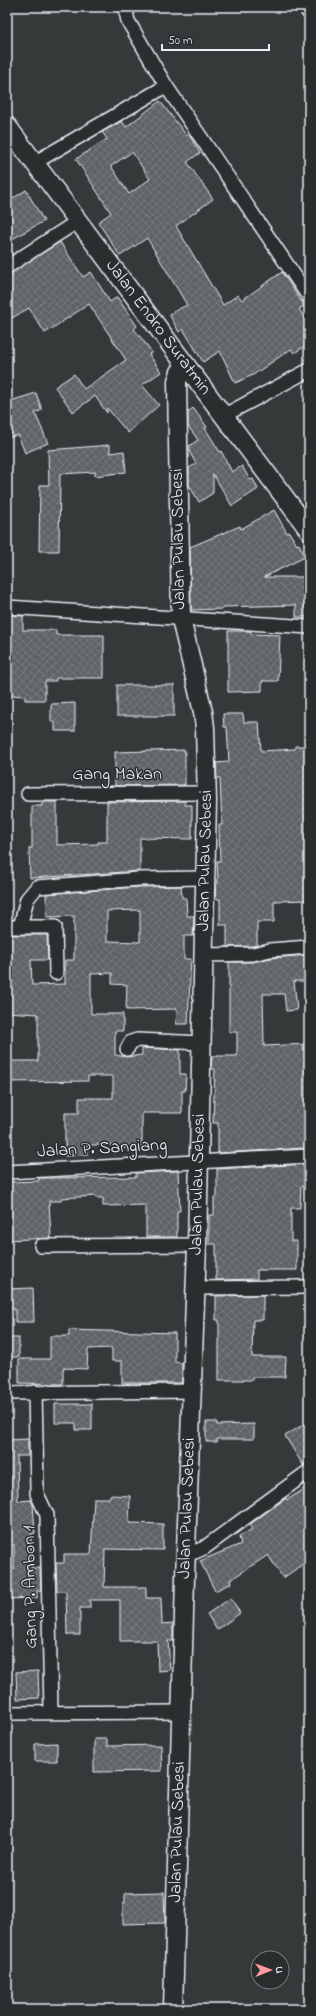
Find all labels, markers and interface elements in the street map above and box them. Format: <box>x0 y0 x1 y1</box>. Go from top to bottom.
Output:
scale bar <box>162 26 269 52</box>
text: 50 m <box>168 32 192 50</box>
street label: Jalan Endro Suratmin <box>99 255 217 401</box>
street label: Jalan Pulau Sebesi <box>165 468 193 610</box>
street label: Gang Makan <box>72 762 162 789</box>
street label: Jalan Pulau Sebesi <box>191 789 220 931</box>
street label: Jalan Pulau Sebesi <box>184 1113 213 1256</box>
street label: Jalan P. Sangiang <box>36 1133 168 1166</box>
street label: Jalan Pulau Sebesi <box>172 1437 203 1579</box>
street label: Gang P. Ambon 1 <box>17 1525 46 1649</box>
street label: Jalan Pulau Sebesi <box>163 1761 193 1903</box>
north arrow <box>250 1950 290 1990</box>
text: U <box>271 1966 287 1974</box>

